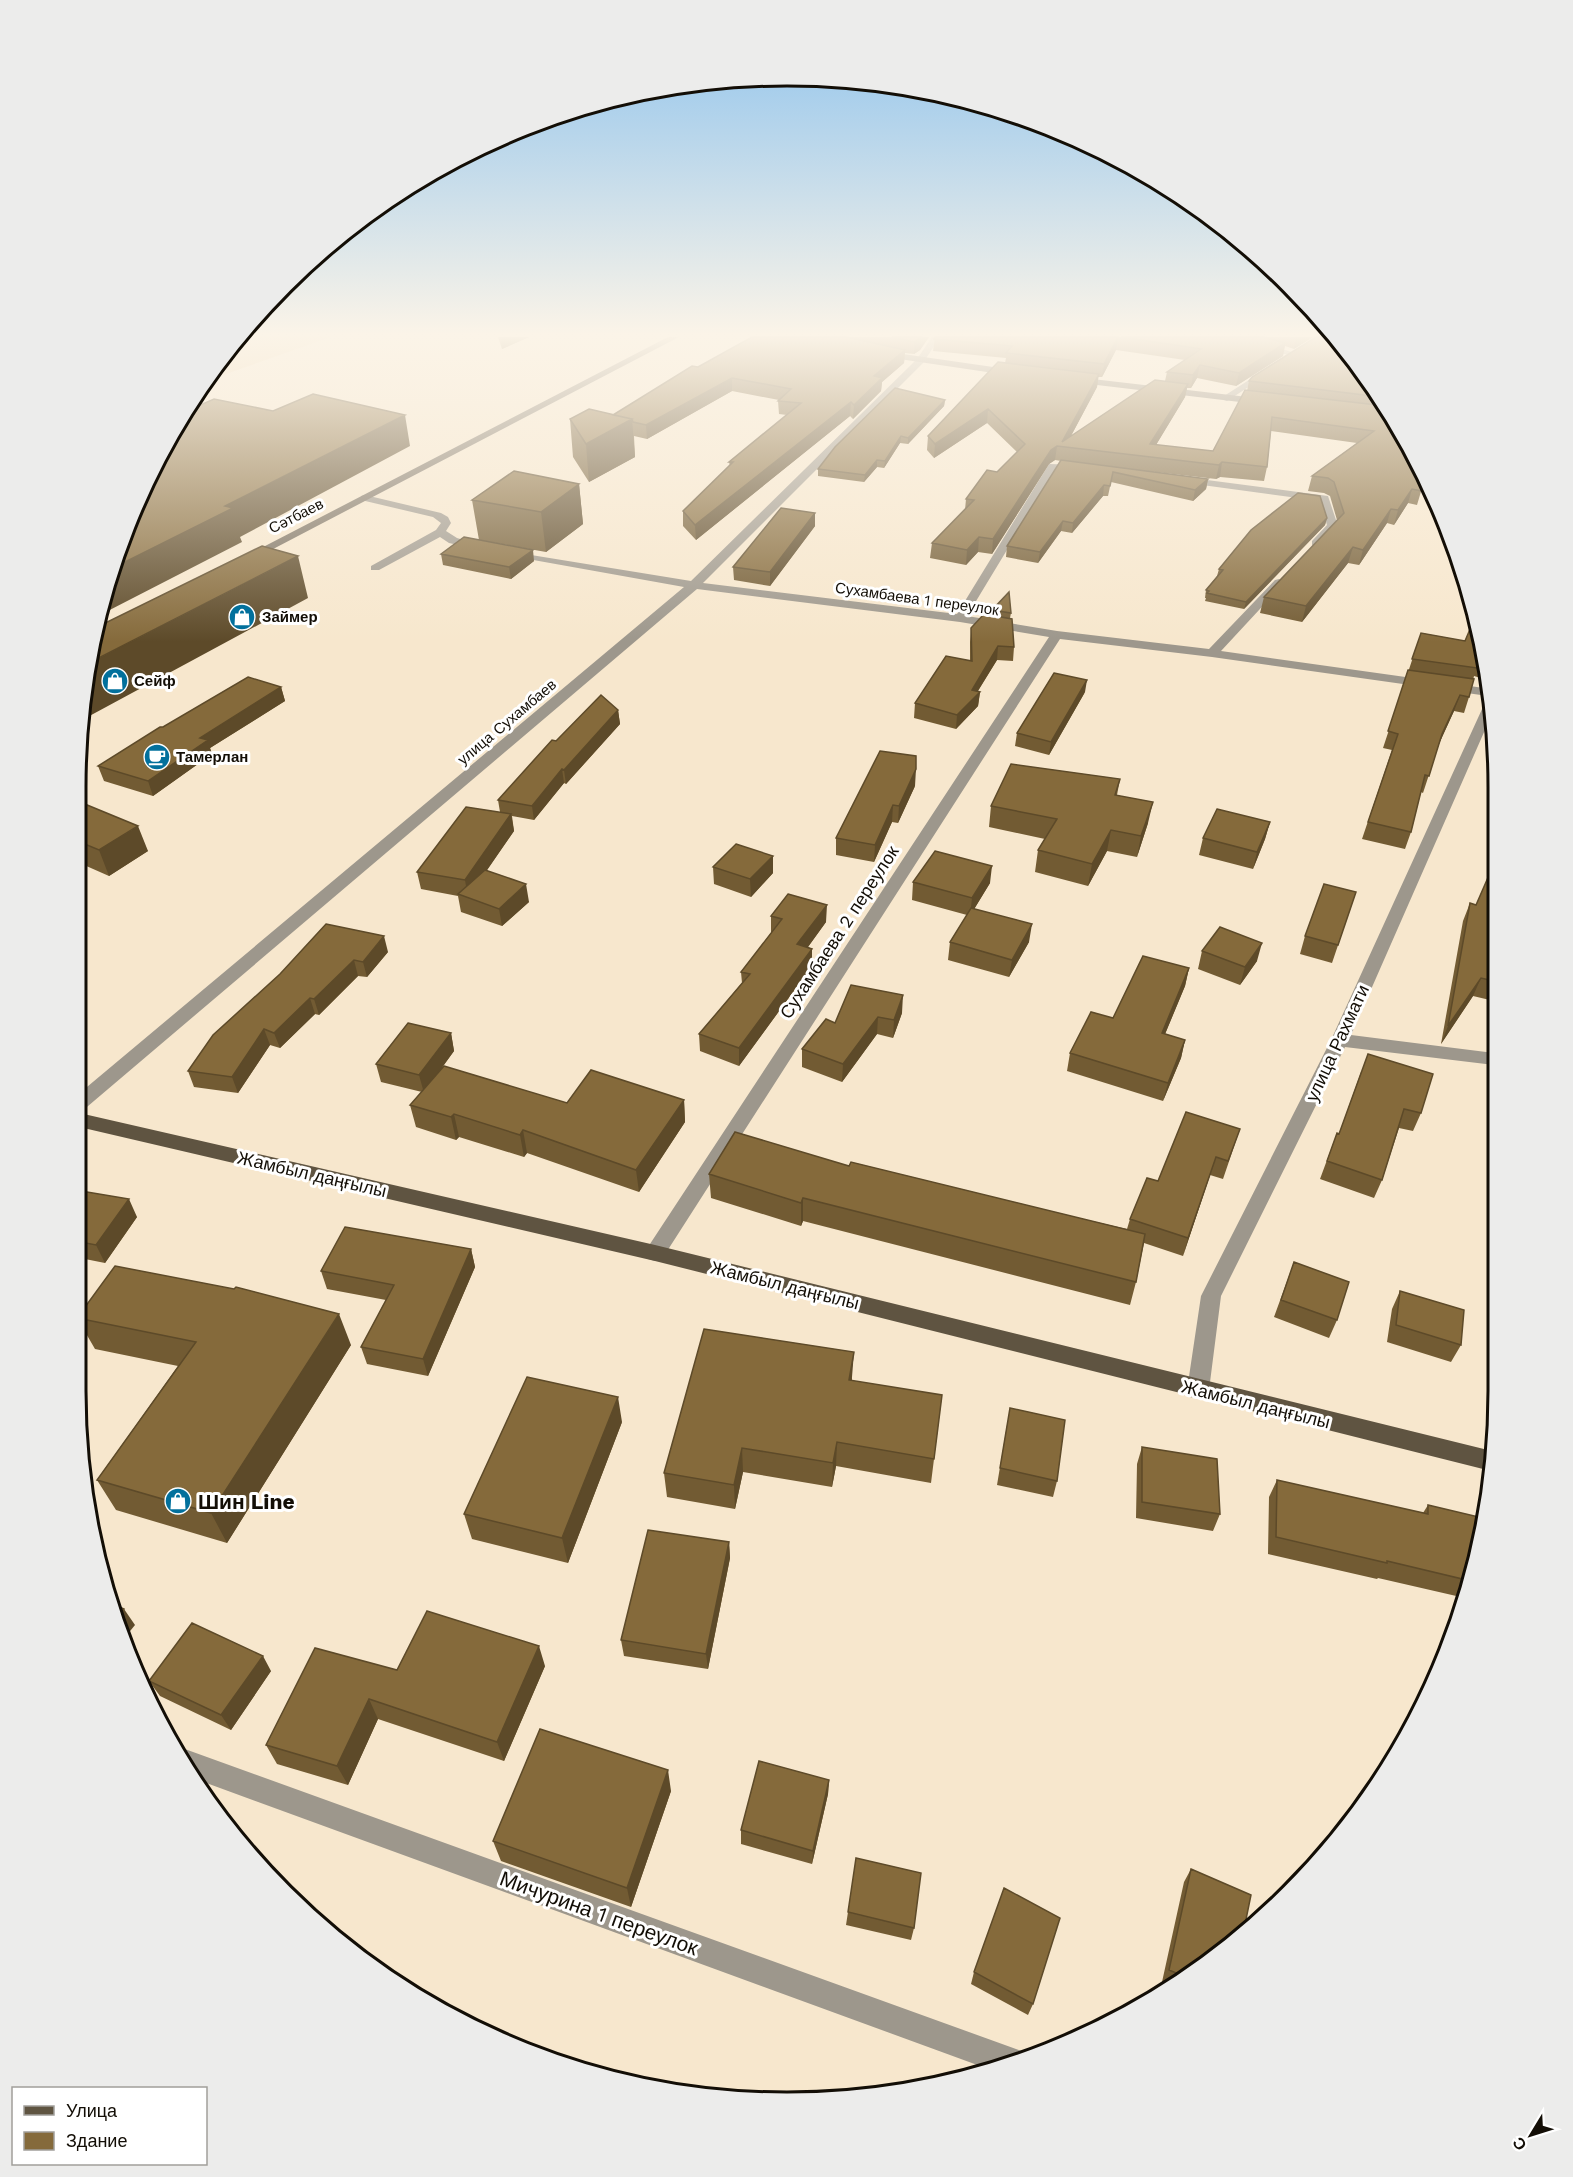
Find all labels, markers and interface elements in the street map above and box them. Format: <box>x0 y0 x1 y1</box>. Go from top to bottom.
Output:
street label: Сәтбаев <box>266 495 326 537</box>
street label: Сухамбаева 1 переулок <box>834 579 1000 619</box>
shop icon: Займер <box>227 602 257 632</box>
place label: Займер <box>262 608 318 626</box>
shop icon: Сейф <box>100 666 130 696</box>
place label: Сейф <box>134 672 176 690</box>
street label: улица Сухамбаев <box>454 675 560 769</box>
cafe icon: Тамерлан <box>142 742 172 772</box>
place label: Тамерлан <box>176 748 248 766</box>
street label: Сухамбаева 2 переулок <box>775 842 903 1022</box>
street label: улица Рахмати <box>1301 981 1373 1105</box>
street label: Жамбыл даңғылы <box>235 1147 389 1201</box>
street label: Жамбыл даңғылы <box>709 1256 861 1314</box>
street label: Жамбыл даңғылы <box>1180 1375 1332 1433</box>
shop icon: Шин Line <box>163 1486 193 1516</box>
place label: Шин Line <box>198 1489 295 1514</box>
street label: Мичурина 1 переулок <box>497 1866 702 1961</box>
legend <box>12 2087 207 2165</box>
text: Улица <box>66 2100 118 2121</box>
north arrow <box>1501 2105 1561 2165</box>
text: Здание <box>66 2130 127 2151</box>
text: С <box>1508 2133 1531 2154</box>

